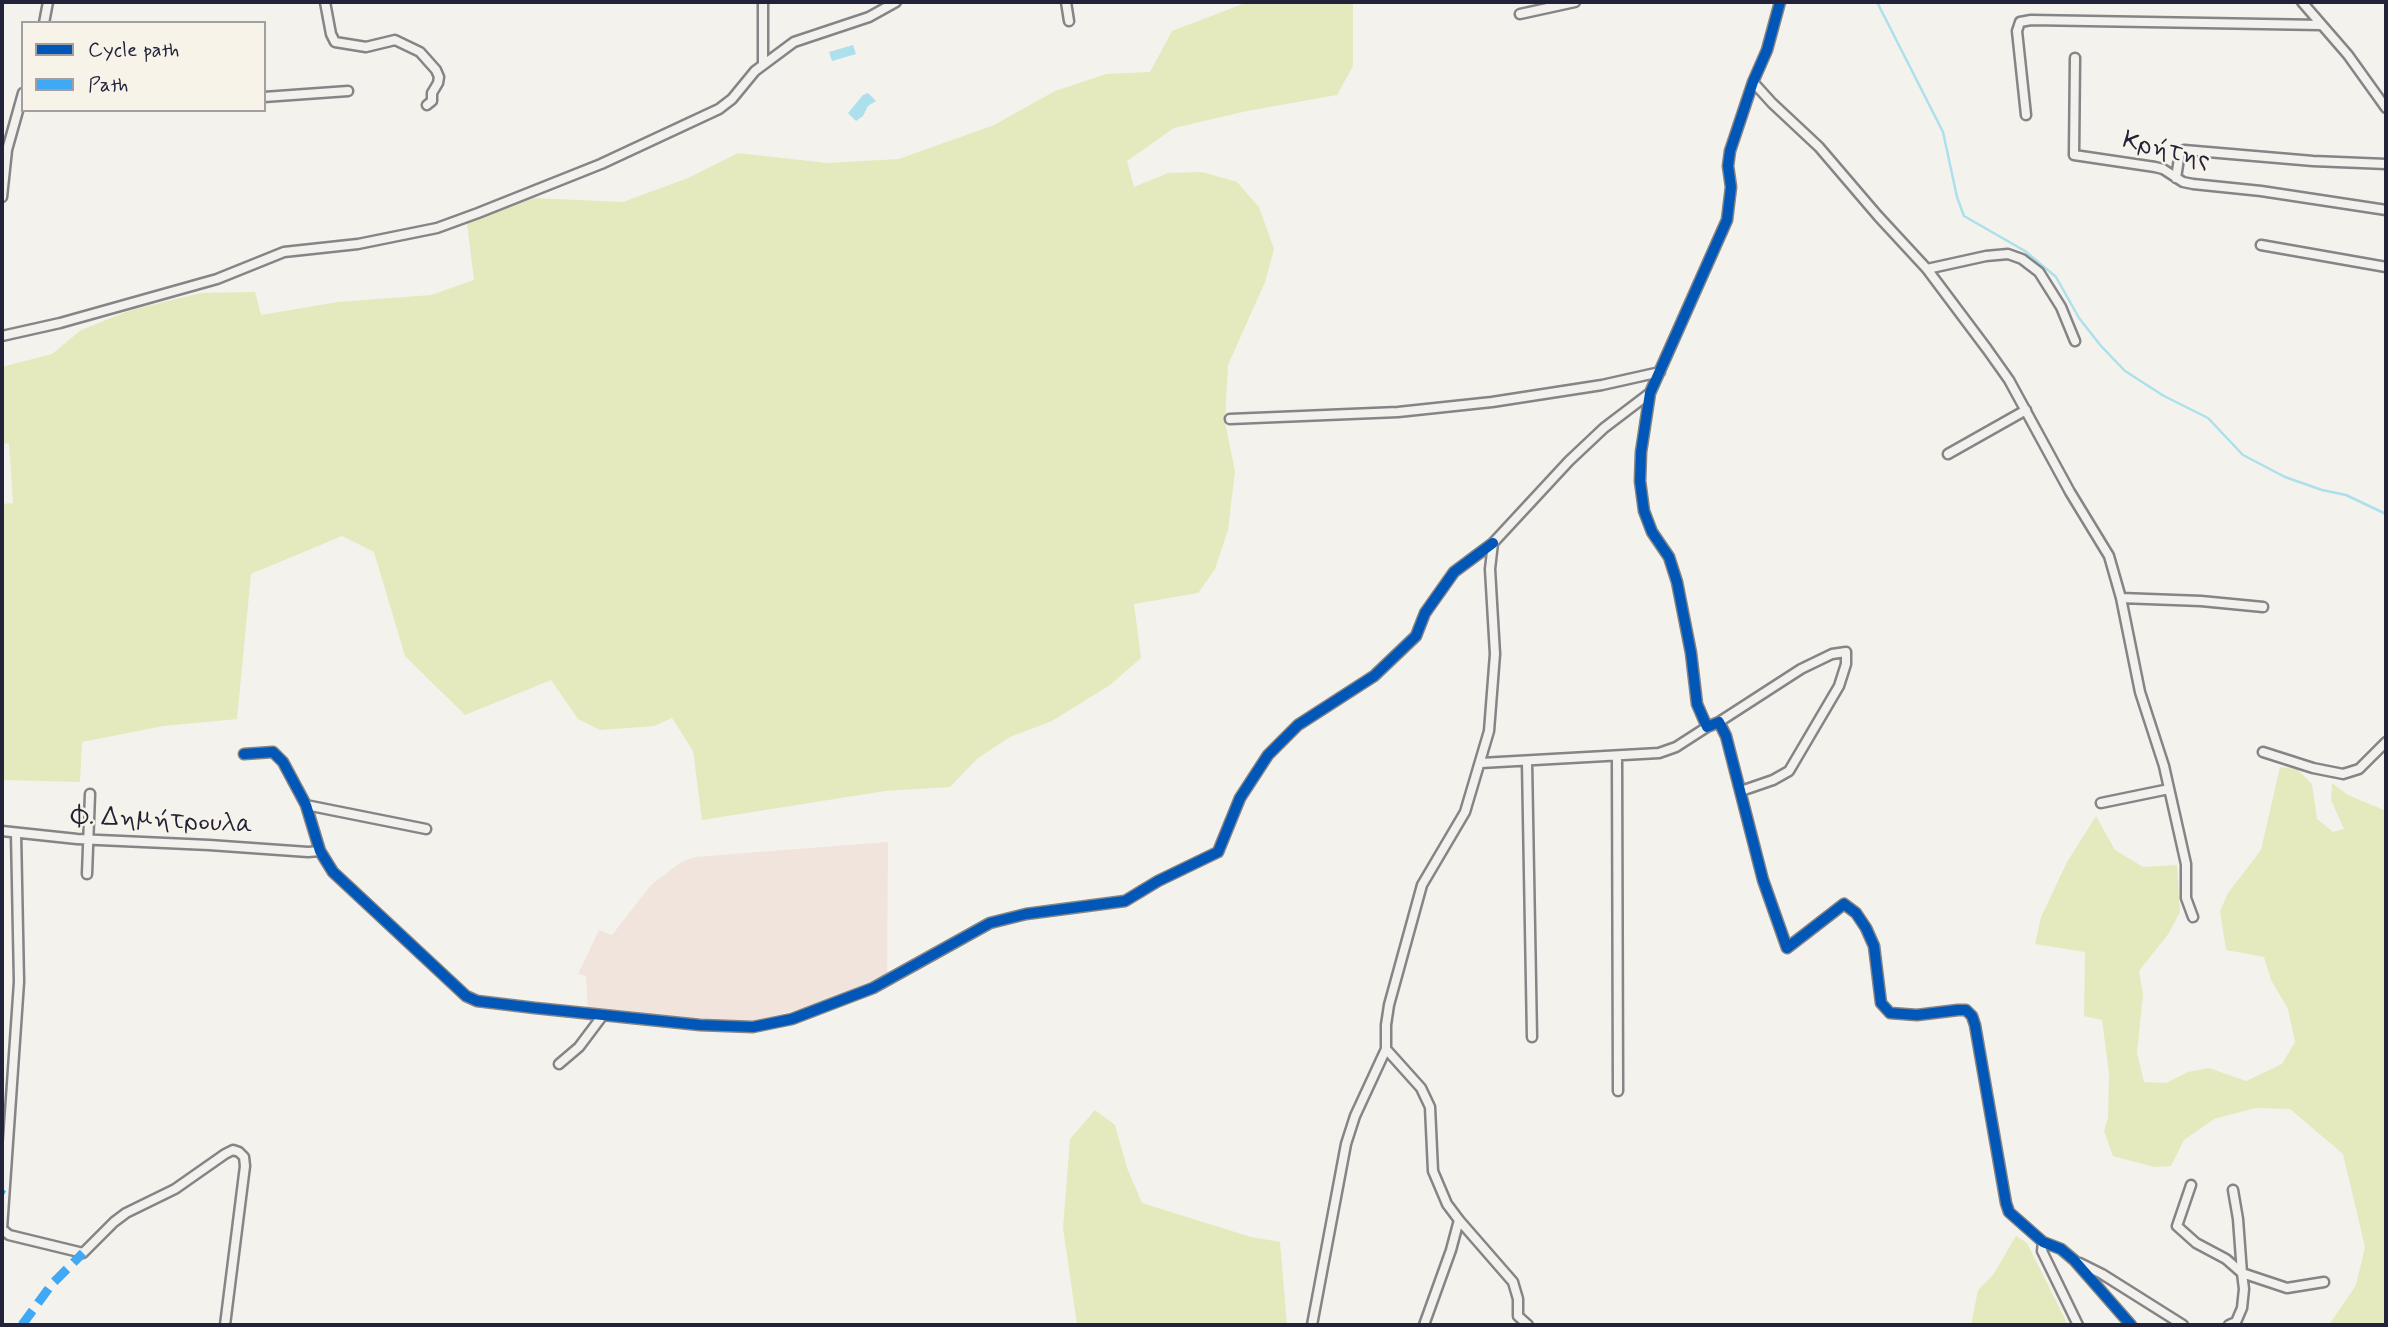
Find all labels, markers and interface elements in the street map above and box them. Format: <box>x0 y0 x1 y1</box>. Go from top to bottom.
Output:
legend <box>21 21 266 112</box>
text: Cycle path <box>88 36 179 64</box>
text: Path <box>88 71 128 99</box>
street label: Κρήτης <box>2119 126 2213 178</box>
street label: Φ. Δημήτρουλα <box>71 802 253 842</box>

